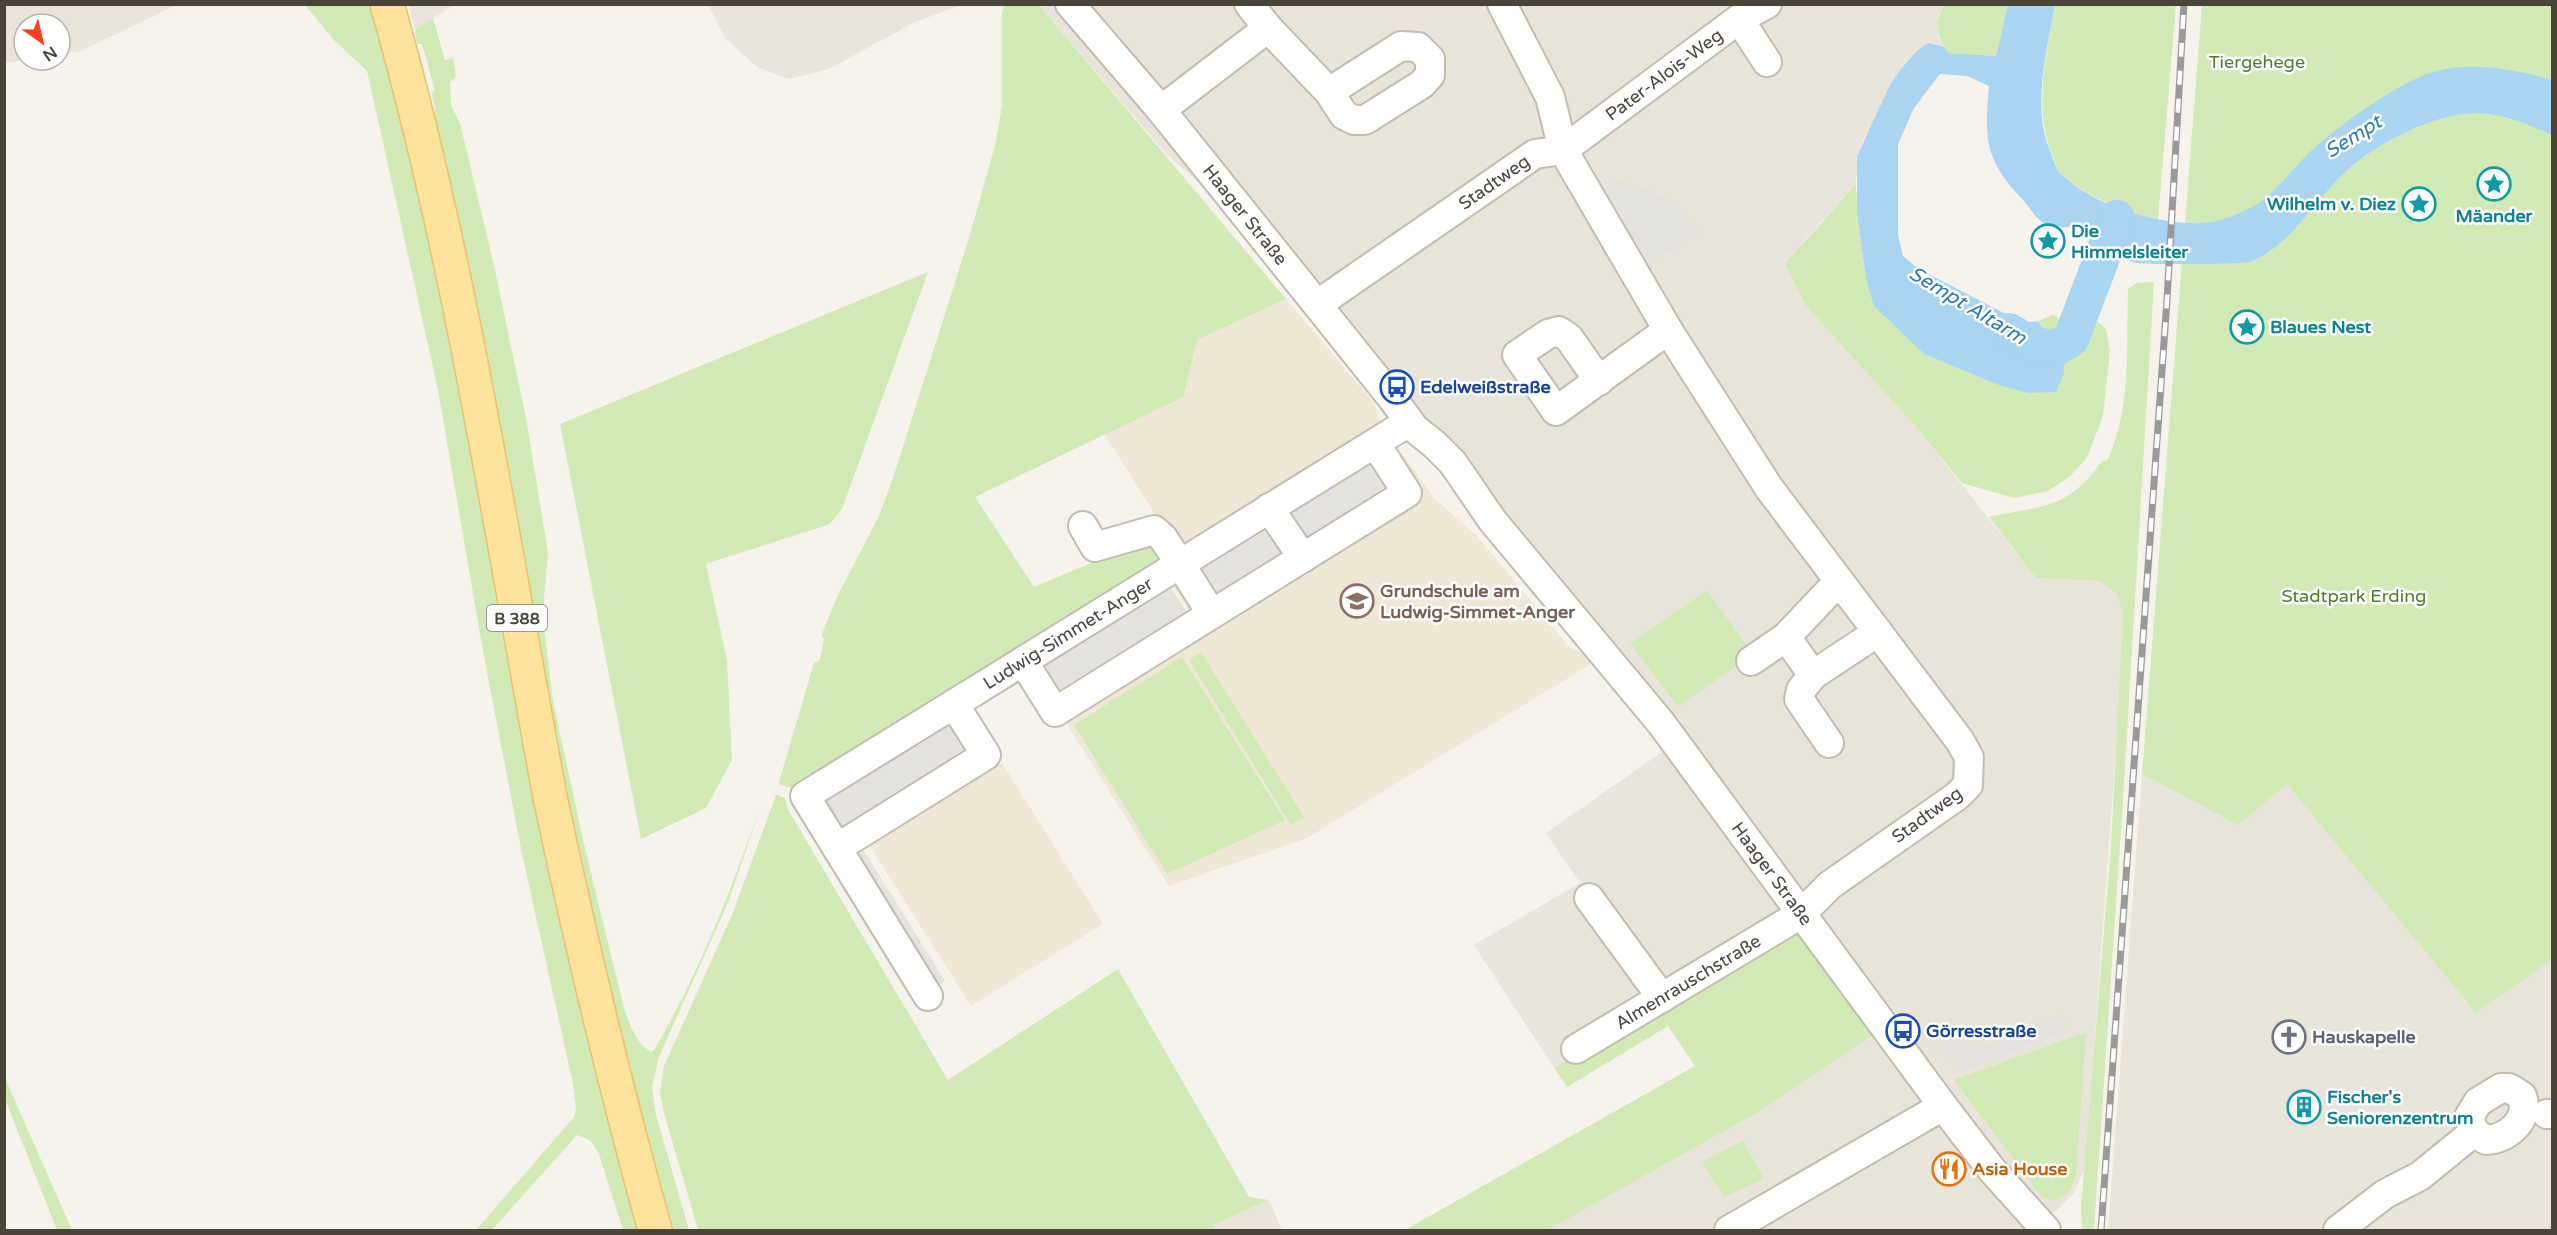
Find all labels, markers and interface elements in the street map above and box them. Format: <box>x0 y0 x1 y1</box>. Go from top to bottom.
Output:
north arrow <box>12 12 72 72</box>
street label: Pater-Alois-Weg <box>1601 24 1727 126</box>
text: N <box>39 42 61 65</box>
park label: Tiergehege <box>2209 51 2305 73</box>
water label: Sempt <box>2321 109 2388 164</box>
street label: Stadtweg <box>1454 150 1534 215</box>
street label: Haager Straße <box>1198 160 1292 270</box>
place icon: Mäander <box>2476 166 2512 202</box>
place icon: Wilhelm v. Diez <box>2401 186 2437 222</box>
place label: Wilhelm v. Diez <box>2267 193 2396 215</box>
place label: Mäander <box>2455 205 2534 227</box>
place label: Die Himmelsleiter <box>2071 220 2189 263</box>
place icon: Die Himmelsleiter <box>2030 223 2066 259</box>
water label: Sempt Altarm <box>1905 262 2031 350</box>
place icon: Blaues Nest <box>2229 309 2265 345</box>
place label: Blaues Nest <box>2270 316 2371 338</box>
bus stop icon: Edelweißstraße <box>1379 369 1415 405</box>
place label: Edelweißstraße <box>1420 376 1551 398</box>
street label: Ludwig-Simmet-Anger <box>979 573 1157 694</box>
place label: Grundschule am Ludwig-Simmet-Anger <box>1380 580 1576 623</box>
school or university icon: Grundschule am Ludwig-Simmet-Anger <box>1339 583 1375 619</box>
park label: Stadtpark Erding <box>2282 585 2426 607</box>
road number: B 388 <box>487 605 547 631</box>
street label: Stadtweg <box>1888 782 1966 848</box>
street label: Haager Straße <box>1727 818 1817 930</box>
street label: Almenrauschstraße <box>1611 930 1765 1034</box>
bus stop icon: Görresstraße <box>1885 1013 1921 1049</box>
church icon: Hauskapelle <box>2271 1019 2307 1055</box>
place label: Görresstraße <box>1926 1020 2037 1042</box>
place label: Hauskapelle <box>2312 1026 2416 1048</box>
place label: Fischer's Seniorenzentrum <box>2327 1086 2474 1129</box>
building icon: Fischer's Seniorenzentrum <box>2286 1089 2322 1125</box>
restaurant icon: Asia House <box>1931 1151 1967 1187</box>
place label: Asia House <box>1972 1158 2067 1180</box>

